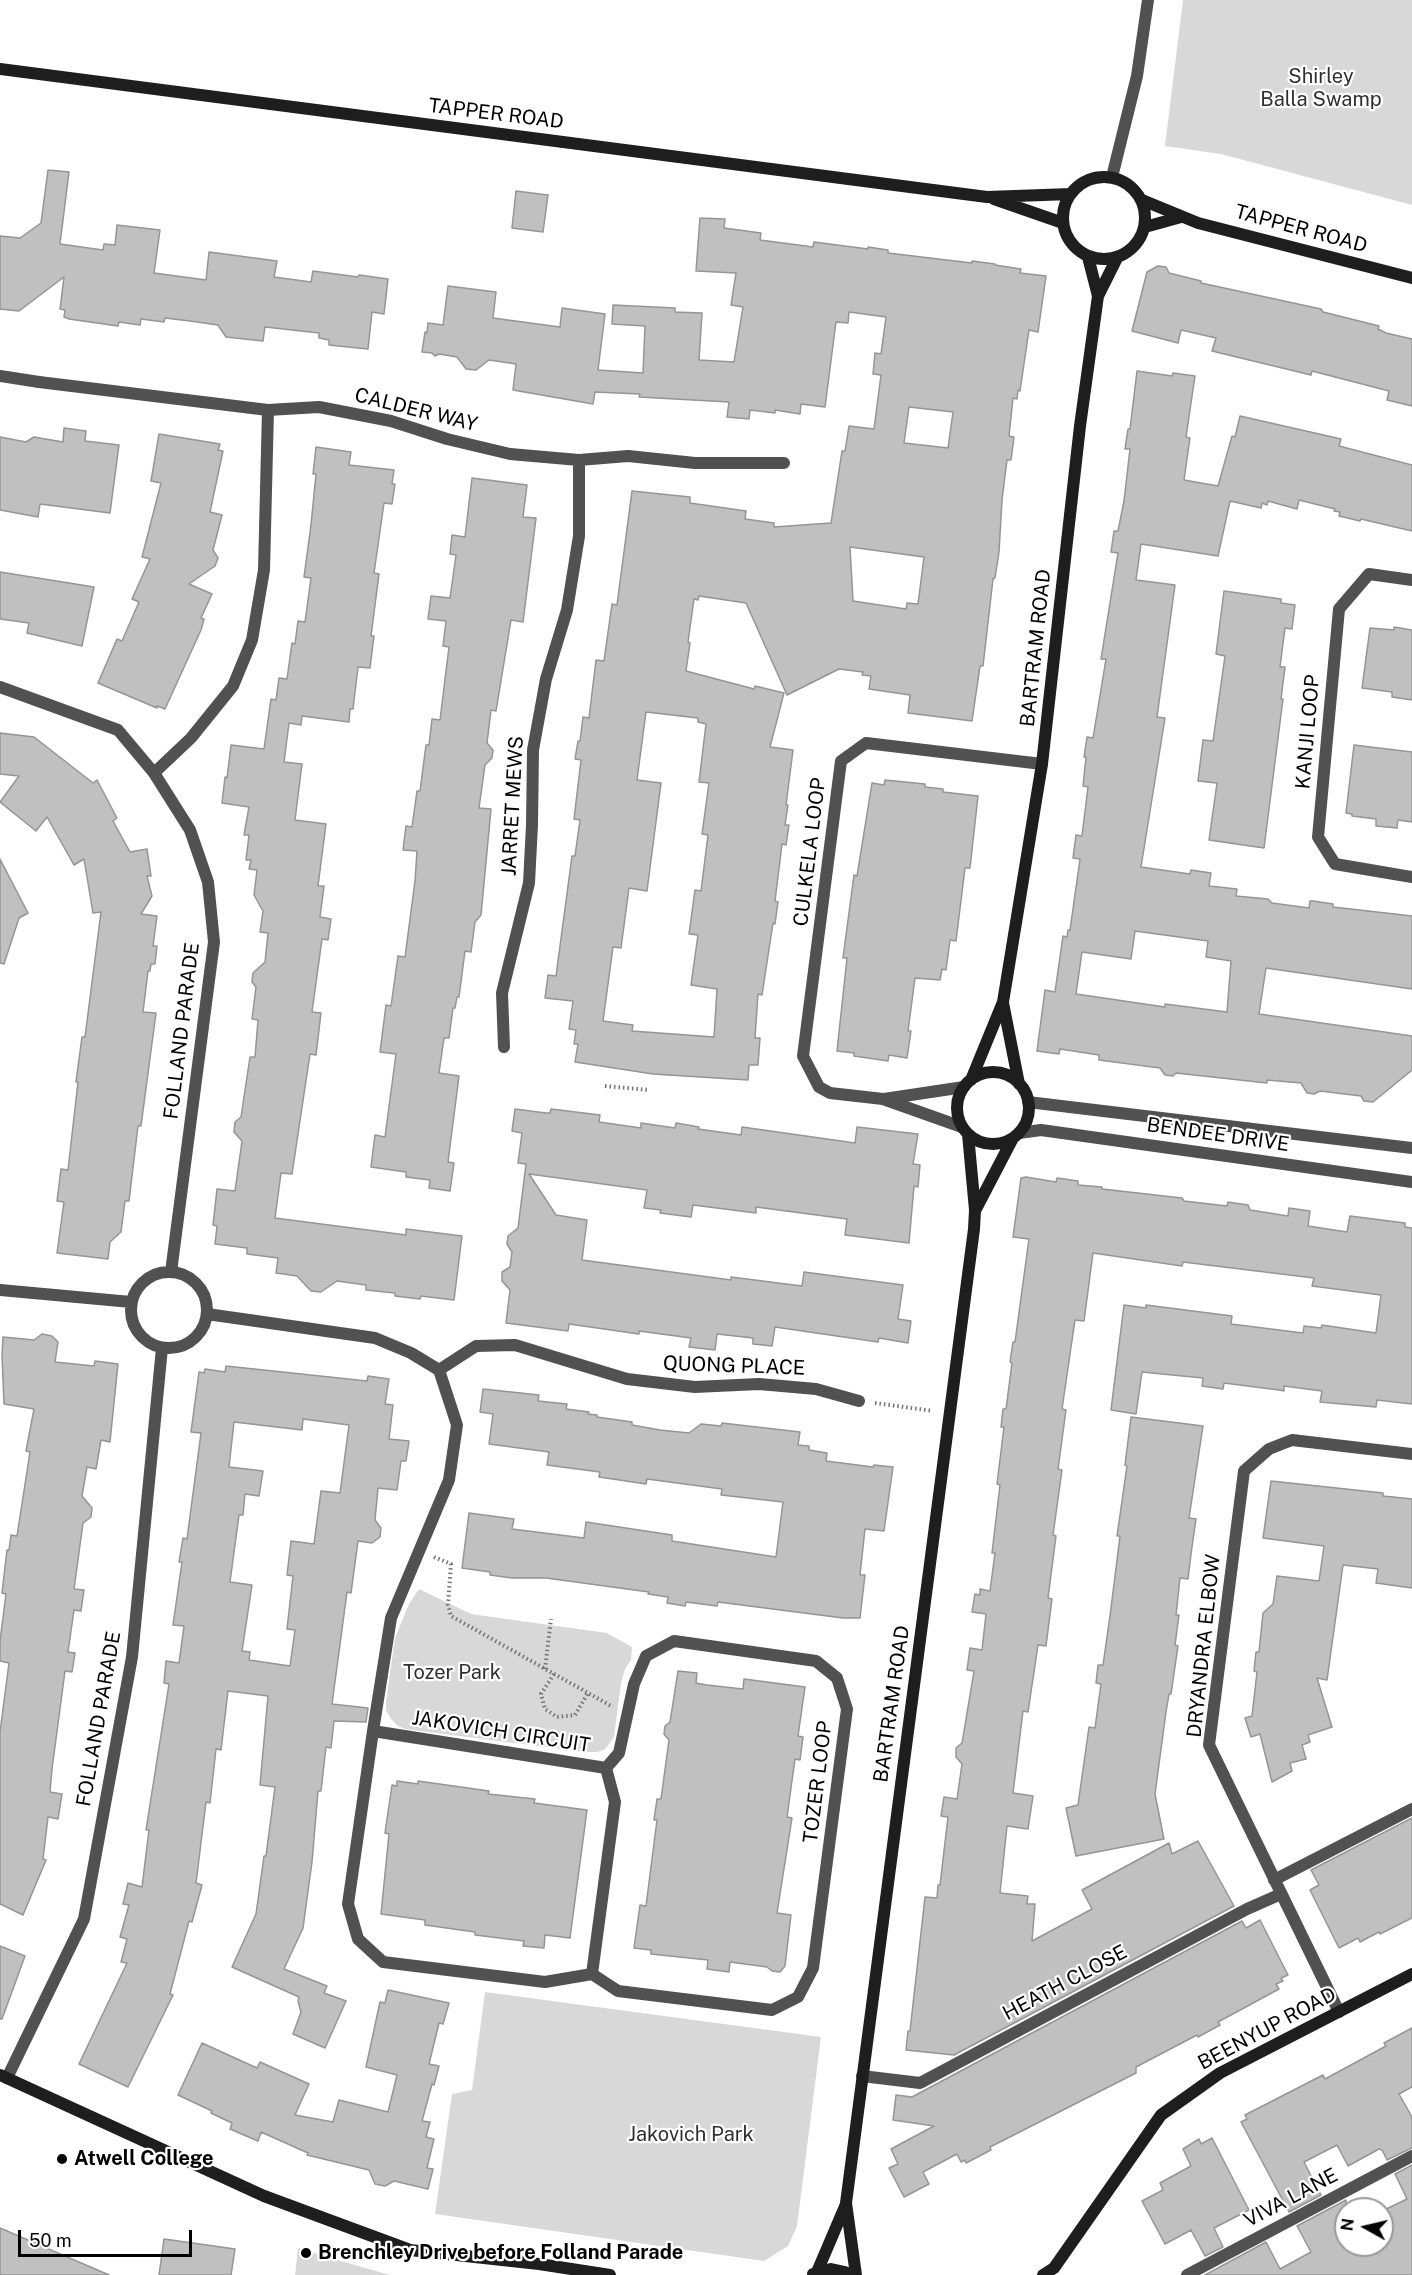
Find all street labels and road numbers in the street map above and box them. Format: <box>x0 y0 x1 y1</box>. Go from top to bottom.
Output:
street label: TAPPER ROAD <box>427 94 565 134</box>
street label: TAPPER ROAD <box>1232 200 1370 258</box>
street label: CALDER WAY <box>352 383 480 437</box>
street label: BARTRAM ROAD <box>1016 568 1056 728</box>
street label: KANJI LOOP <box>1291 674 1325 790</box>
street label: JARRET MEWS <box>497 735 529 877</box>
street label: CULKELA LOOP <box>789 776 831 928</box>
street label: FOLLAND PARADE <box>159 941 205 1121</box>
street label: BENDEE DRIVE <box>1145 1113 1291 1157</box>
street label: QUONG PLACE <box>663 1352 805 1380</box>
street label: DRYANDRA ELBOW <box>1182 1553 1226 1739</box>
street label: BARTRAM ROAD <box>869 1624 915 1784</box>
street label: FOLLAND PARADE <box>72 1629 126 1809</box>
street label: JAKOVICH CIRCUIT <box>410 1706 592 1758</box>
street label: TOZER LOOP <box>799 1720 837 1844</box>
street label: HEATH CLOSE <box>999 1940 1131 2026</box>
street label: BEENYUP ROAD <box>1194 1983 1340 2075</box>
street label: VIVA LANE <box>1240 2163 1342 2233</box>

